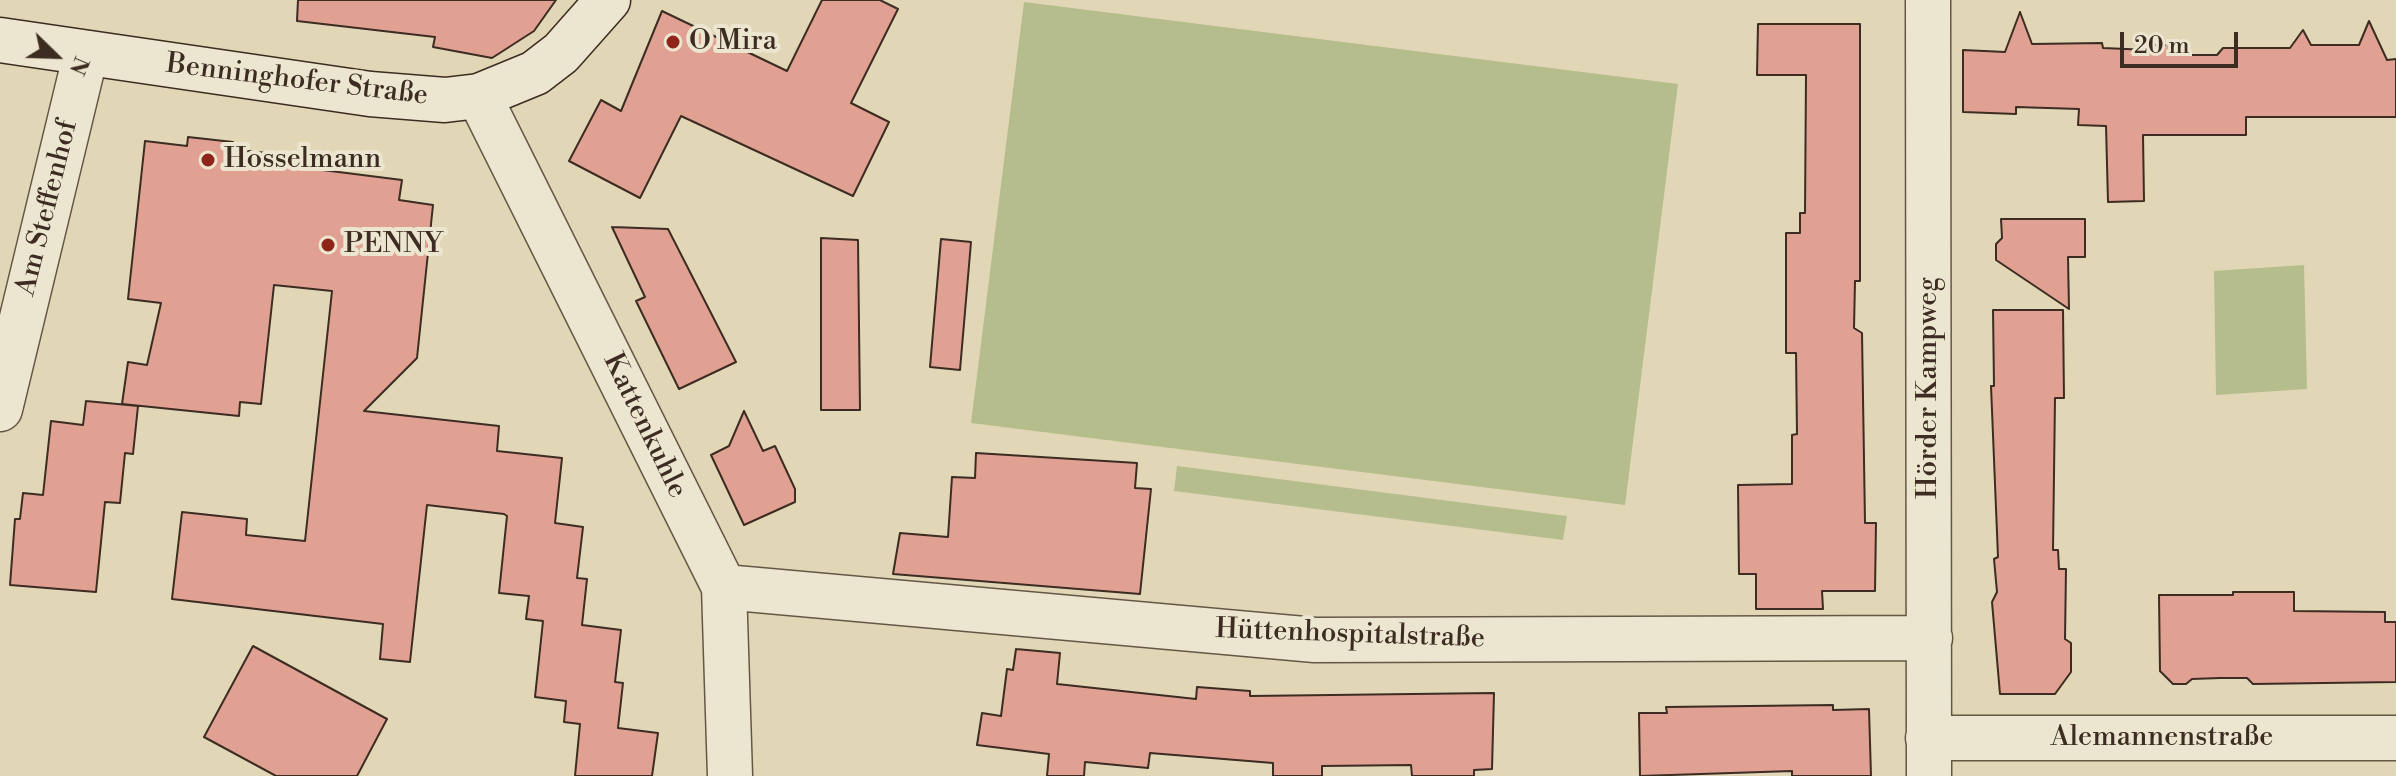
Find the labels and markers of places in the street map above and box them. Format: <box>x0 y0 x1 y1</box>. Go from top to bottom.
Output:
place label: O Mira <box>689 25 777 59</box>
marker: O Mira <box>664 33 682 51</box>
place label: Hosselmann <box>224 143 381 177</box>
marker: Hosselmann <box>199 151 217 169</box>
place label: PENNY <box>344 228 443 262</box>
marker: PENNY <box>319 236 337 254</box>

